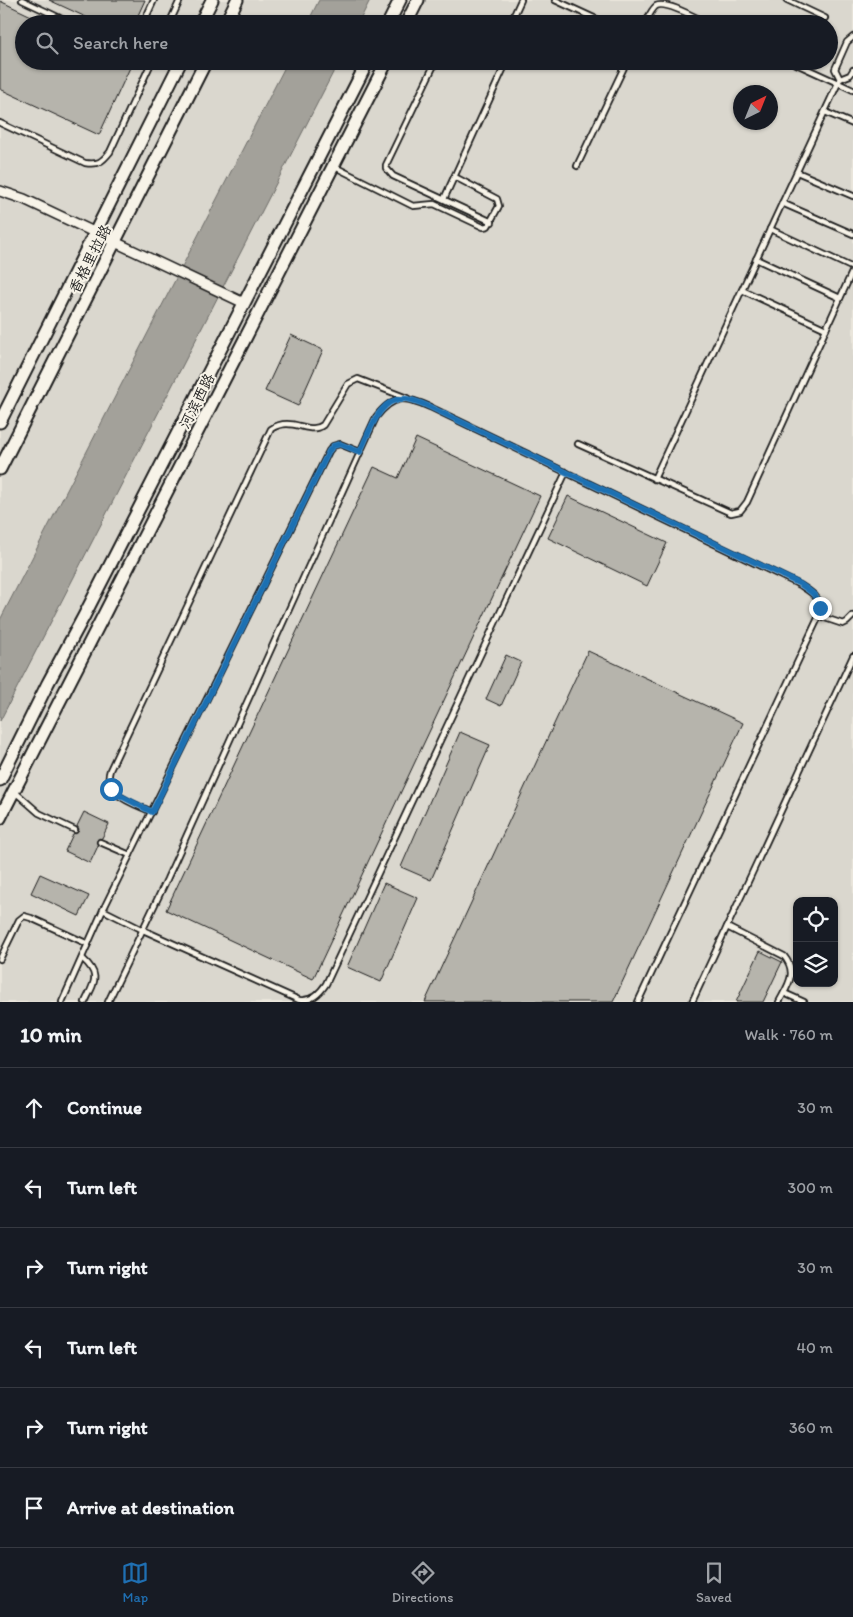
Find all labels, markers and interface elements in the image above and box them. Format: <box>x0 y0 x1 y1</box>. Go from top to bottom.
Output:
search box <box>15 15 838 70</box>
icon: search <box>33 29 61 57</box>
text: Search here <box>73 31 168 54</box>
north arrow <box>733 85 778 130</box>
street label: 香格里拉路 <box>65 221 115 297</box>
street label: 河滨西路 <box>175 370 219 432</box>
route end <box>809 597 832 620</box>
route start <box>100 778 123 801</box>
map controls <box>793 897 838 987</box>
button: locate <box>793 897 838 942</box>
button: layers <box>793 942 838 987</box>
text: 10 min <box>20 1022 82 1047</box>
text: Walk · 760 m <box>745 1025 833 1044</box>
icon: ahead <box>20 1094 48 1122</box>
text: Continue <box>67 1096 142 1119</box>
text: 30 m <box>797 1098 833 1117</box>
icon: left <box>20 1174 48 1202</box>
text: Turn left <box>67 1176 137 1199</box>
text: 300 m <box>788 1178 833 1197</box>
icon: right <box>20 1254 48 1282</box>
text: Turn right <box>67 1256 148 1279</box>
text: 30 m <box>797 1258 833 1277</box>
icon: left <box>20 1334 48 1362</box>
text: Turn left <box>67 1336 137 1359</box>
text: 40 m <box>796 1338 833 1357</box>
icon: right <box>20 1414 48 1442</box>
text: Turn right <box>67 1416 148 1439</box>
text: 360 m <box>789 1418 833 1437</box>
icon: arrive <box>20 1494 48 1522</box>
text: Arrive at destination <box>67 1496 234 1519</box>
tab: Map <box>121 1559 149 1606</box>
tab: Directions <box>392 1559 453 1606</box>
tab: Saved <box>696 1559 732 1606</box>

